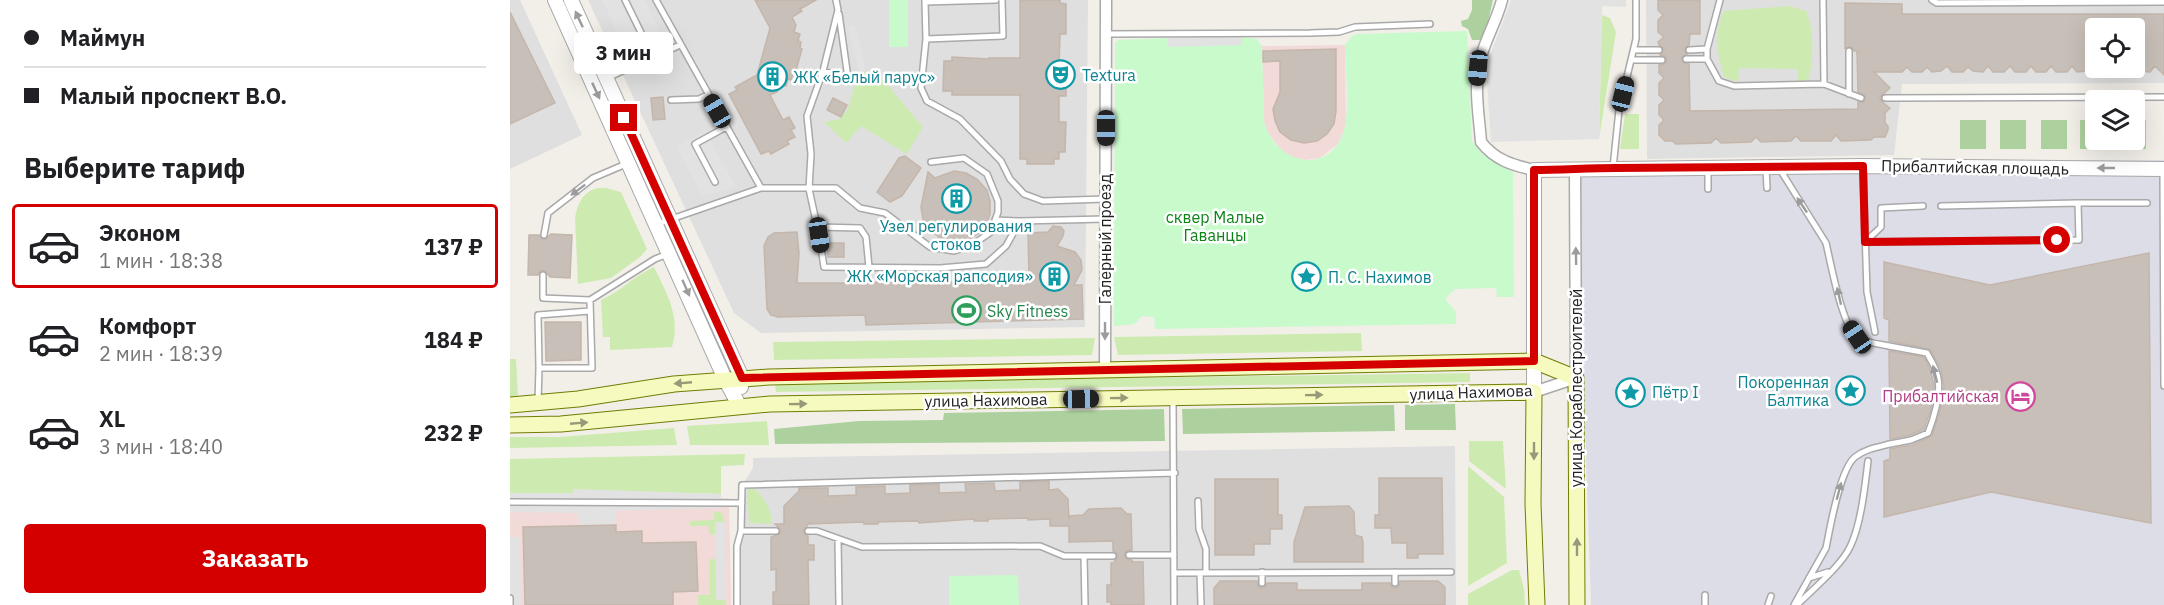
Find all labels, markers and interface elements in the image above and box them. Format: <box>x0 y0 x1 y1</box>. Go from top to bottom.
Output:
one-way arrow <box>574 9 584 27</box>
map controls <box>2085 18 2145 150</box>
button: locate <box>2085 18 2145 78</box>
text: Маймун <box>60 23 145 52</box>
callout: 3 мин <box>574 31 674 73</box>
text: 3 мин <box>596 39 651 66</box>
car <box>1467 49 1489 87</box>
theatre icon: Textura <box>1045 59 1077 91</box>
building icon: ЖК «Белый парус» <box>756 61 788 93</box>
place label: Textura <box>1082 65 1136 85</box>
place label: ЖК «Белый парус» <box>793 67 935 87</box>
car <box>1610 74 1636 114</box>
text: Малый проспект В.О. <box>60 81 287 110</box>
one-way arrow <box>592 83 601 100</box>
button: layers <box>2085 90 2145 150</box>
car <box>700 91 734 131</box>
route end <box>610 104 637 131</box>
car <box>1097 110 1115 146</box>
text: Выберите тариф <box>24 150 245 185</box>
street label: Прибалтийская площадь <box>1881 155 2069 179</box>
one-way arrow <box>2096 163 2115 173</box>
street label: Галерный проезд <box>1095 173 1115 304</box>
building icon: Узел регулирования стоков <box>940 182 972 214</box>
one-way arrow <box>570 184 586 196</box>
one-way arrow <box>1797 197 1808 213</box>
park label: сквер Малые Гаванцы <box>1166 207 1265 245</box>
car <box>808 216 830 254</box>
place label: Узел регулирования стоков <box>880 216 1032 254</box>
text: Эконом <box>99 218 181 247</box>
icon: car <box>27 219 81 273</box>
route start <box>2043 226 2070 253</box>
text: 137 ₽ <box>424 232 483 261</box>
text: 1 мин · 18:38 <box>99 247 223 274</box>
one-way arrow <box>1571 247 1581 266</box>
building icon: ЖК «Морская рапсодия» <box>1038 260 1070 292</box>
place icon: П. С. Нахимов <box>1291 261 1323 293</box>
place label: ЖК «Морская рапсодия» <box>846 266 1033 286</box>
place label: П. С. Нахимов <box>1328 267 1432 287</box>
one-way arrow <box>681 280 690 297</box>
one-way arrow <box>1834 287 1844 305</box>
street label: улица Кораблестроителей <box>1566 289 1586 487</box>
sports icon: Sky Fitness <box>950 295 982 327</box>
place label: Sky Fitness <box>987 301 1068 321</box>
text: Комфорт <box>99 311 196 340</box>
icon: car <box>27 312 81 366</box>
car <box>1839 317 1875 357</box>
one-way arrow <box>1100 322 1110 341</box>
text: 184 ₽ <box>424 325 483 354</box>
text: 2 мин · 18:39 <box>99 340 223 367</box>
one-way arrow <box>1930 365 1940 383</box>
place label: Покоренная Балтика <box>1737 372 1829 410</box>
place icon: Покоренная Балтика <box>1834 375 1866 407</box>
place icon: Пётр I <box>1615 376 1647 408</box>
one-way arrow <box>674 378 693 388</box>
street label: улица Нахимова <box>1409 380 1533 404</box>
hotel icon: Прибалтийская <box>2004 380 2036 412</box>
place label: Пётр I <box>1652 382 1699 402</box>
place label: Прибалтийская <box>1882 386 1999 406</box>
street label: улица Нахимова <box>924 389 1048 411</box>
car <box>1063 390 1099 408</box>
one-way arrow <box>1305 391 1324 400</box>
one-way arrow <box>1110 394 1129 403</box>
one-way arrow <box>789 399 808 408</box>
text: XL <box>99 404 125 433</box>
icon: car <box>27 405 81 459</box>
text: 232 ₽ <box>424 418 483 447</box>
one-way arrow <box>569 418 588 428</box>
text: 3 мин · 18:40 <box>99 433 223 460</box>
one-way arrow <box>1529 441 1539 460</box>
one-way arrow <box>1835 482 1845 500</box>
button: Заказать <box>24 524 486 593</box>
one-way arrow <box>1572 537 1582 556</box>

